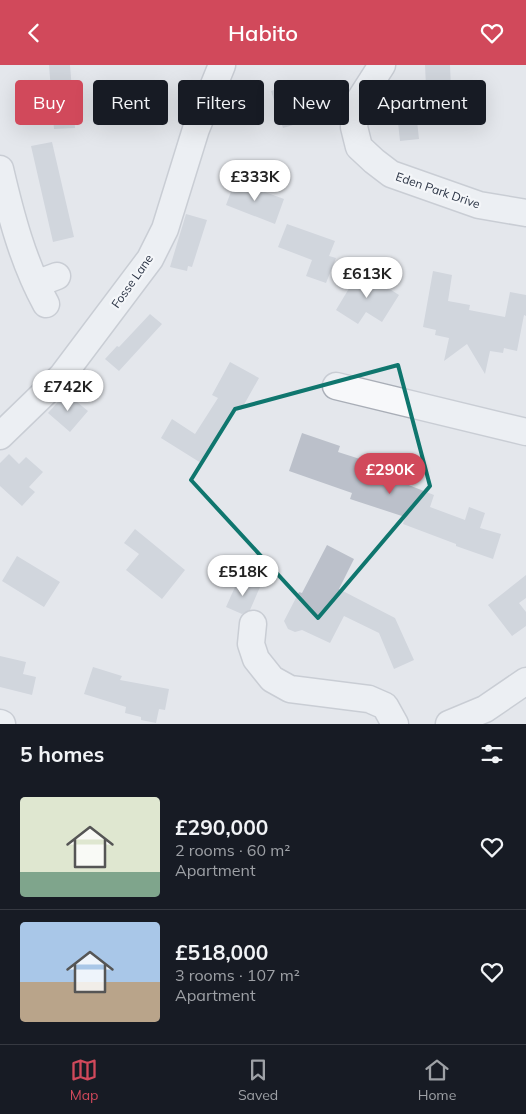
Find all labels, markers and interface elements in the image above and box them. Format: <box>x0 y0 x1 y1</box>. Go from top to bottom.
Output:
icon: back <box>20 19 48 47</box>
text: Habito <box>228 19 298 47</box>
icon: heart <box>478 19 506 47</box>
chip: Buy <box>15 80 83 125</box>
chip: Rent <box>93 80 168 125</box>
chip: Filters <box>178 80 264 125</box>
chip: New <box>274 80 349 125</box>
chip: Apartment <box>359 80 486 125</box>
pin: £333K <box>220 159 290 202</box>
text: £333K <box>230 166 280 186</box>
street label: Eden Park Drive <box>394 169 482 211</box>
street label: Fosse Lane <box>108 251 156 311</box>
pin: £613K <box>332 257 402 299</box>
text: £613K <box>342 263 392 283</box>
pin: £742K <box>33 369 103 412</box>
text: £742K <box>43 376 93 396</box>
pin: £290K <box>355 453 425 495</box>
text: £290K <box>365 459 415 479</box>
pin: £518K <box>208 555 278 597</box>
text: £518K <box>218 561 268 581</box>
icon: filters <box>478 740 506 768</box>
text: 5 homes <box>20 741 104 767</box>
text: £290,000 <box>175 814 268 840</box>
icon: home <box>60 817 120 877</box>
icon: heart <box>478 833 506 861</box>
text: 2 rooms · 60 m² <box>175 840 290 860</box>
text: Apartment <box>175 860 256 880</box>
text: £518,000 <box>175 939 268 965</box>
icon: home <box>60 942 120 1002</box>
icon: heart <box>478 958 506 986</box>
text: 3 rooms · 107 m² <box>175 965 300 985</box>
text: Apartment <box>175 985 256 1005</box>
tab: Map <box>70 1056 99 1104</box>
tab: Saved <box>238 1056 278 1104</box>
tab: Home <box>418 1056 456 1104</box>

